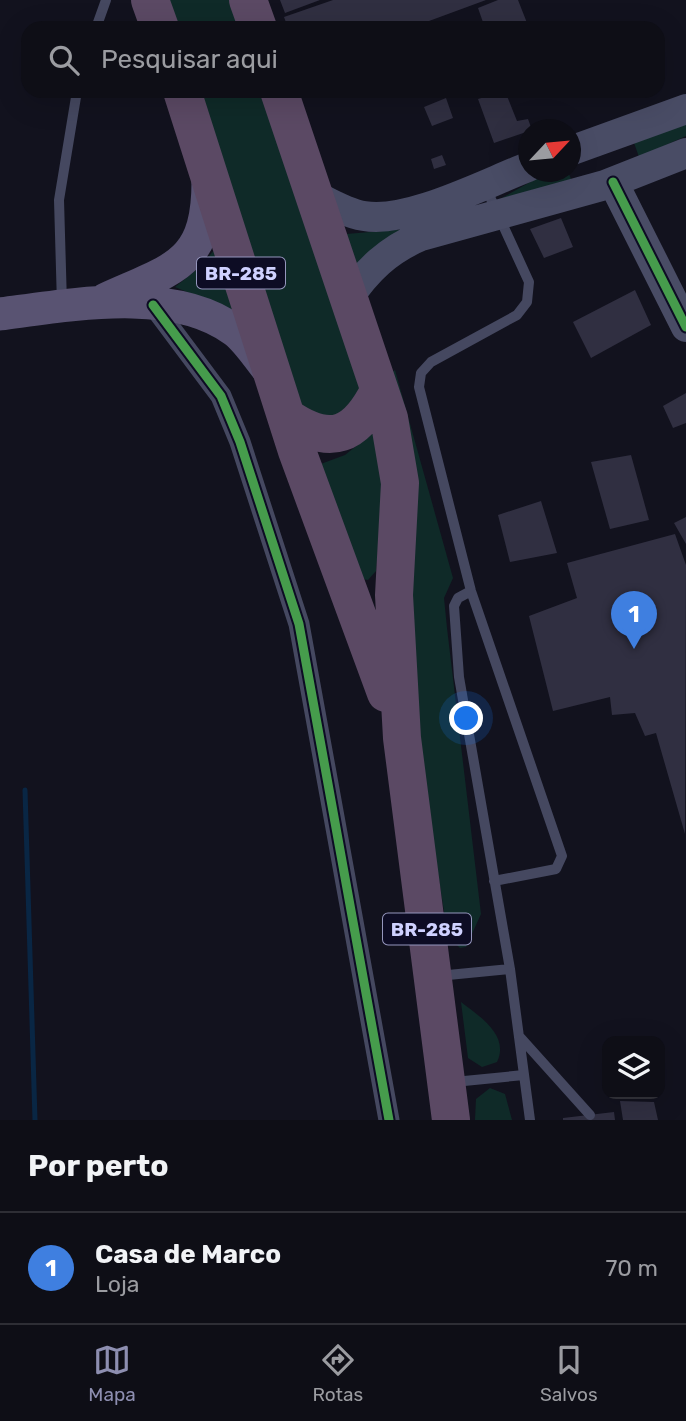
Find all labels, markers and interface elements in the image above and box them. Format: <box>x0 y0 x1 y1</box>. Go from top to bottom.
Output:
search box <box>21 21 665 98</box>
icon: search <box>45 41 83 79</box>
text: Pesquisar aqui <box>101 44 278 75</box>
north arrow <box>518 119 581 182</box>
road number: BR-285 <box>197 258 285 288</box>
pin: 1 <box>611 591 657 649</box>
your location <box>449 701 483 735</box>
road number: BR-285 <box>383 914 471 945</box>
map controls <box>602 1036 665 1099</box>
button: layers <box>602 1036 665 1099</box>
text: Por perto <box>28 1148 169 1184</box>
text: Casa de Marco <box>95 1239 281 1270</box>
text: 1 <box>45 1254 57 1282</box>
text: 70 m <box>606 1254 658 1282</box>
text: Loja <box>95 1270 139 1298</box>
tab: Mapa <box>88 1341 136 1406</box>
tab: Rotas <box>312 1341 363 1406</box>
tab: Salvos <box>540 1341 598 1406</box>

